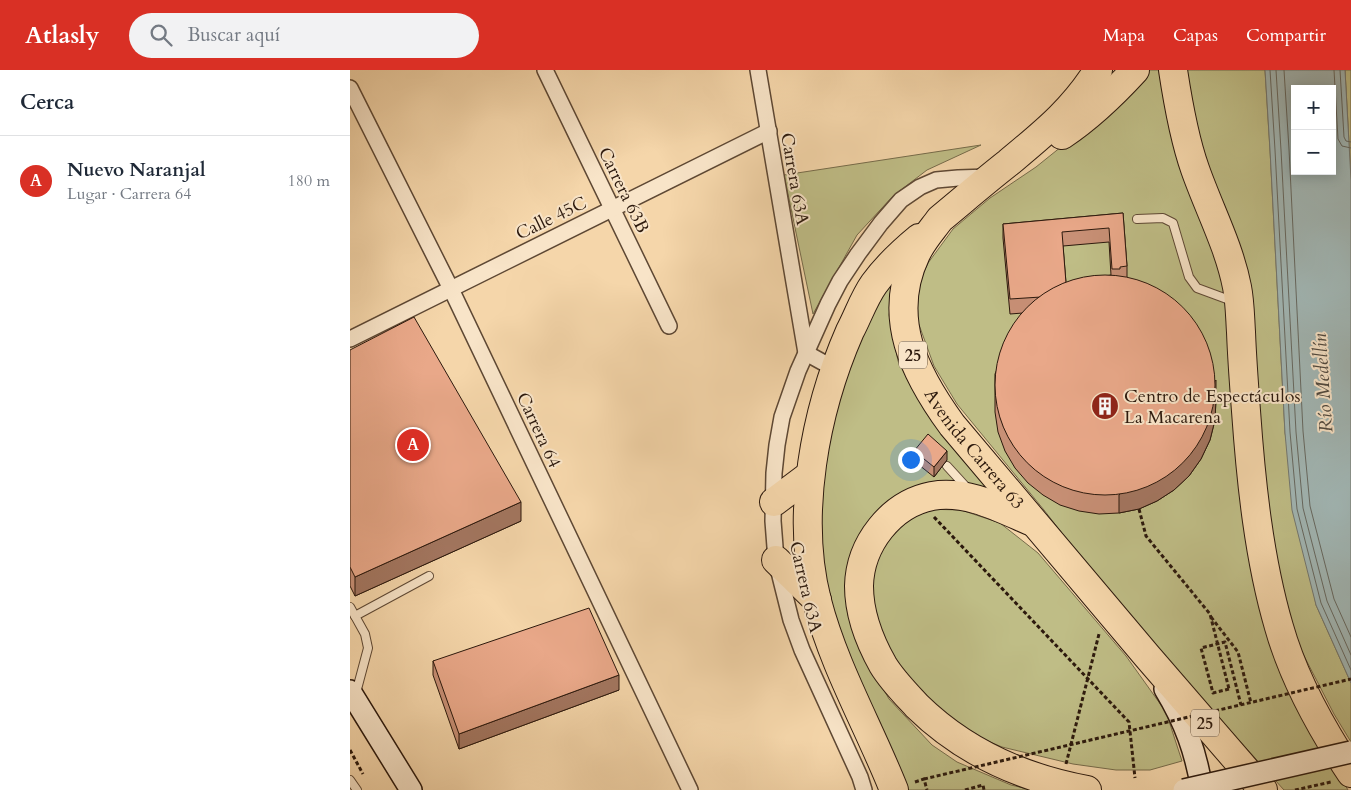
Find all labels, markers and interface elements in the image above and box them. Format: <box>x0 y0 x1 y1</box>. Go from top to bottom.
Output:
search box <box>129 13 479 58</box>
text: Atlasly <box>25 19 99 52</box>
icon: search <box>147 21 175 49</box>
text: Buscar aquí <box>187 22 280 48</box>
text: Mapa <box>1103 23 1145 48</box>
text: Capas <box>1173 23 1218 48</box>
text: Compartir <box>1246 23 1326 48</box>
map controls <box>1291 85 1336 175</box>
button: + <box>1291 85 1336 130</box>
text: Cerca <box>20 88 74 117</box>
button: − <box>1291 130 1336 175</box>
street label: Carrera 63A <box>774 131 815 227</box>
street label: Carrera 63B <box>592 143 655 237</box>
text: Nuevo Naranjal <box>67 157 205 183</box>
text: A <box>30 170 42 192</box>
text: 180 m <box>288 170 330 192</box>
text: Lugar · Carrera 64 <box>67 183 191 205</box>
street label: Calle 45C <box>512 190 591 246</box>
water label: Río Medellín <box>1307 332 1339 433</box>
road number: 25 <box>899 342 927 368</box>
street label: Avenida Carrera 63 <box>918 384 1030 515</box>
place label: Centro de Espectáculos La Macarena <box>1124 384 1301 430</box>
street label: Carrera 64 <box>510 388 567 472</box>
building icon: Centro de Espectáculos La Macarena <box>1090 391 1120 421</box>
pin: A <box>397 426 429 464</box>
your location <box>898 447 924 473</box>
street label: Carrera 63A <box>783 539 828 636</box>
road number: 25 <box>1191 710 1219 736</box>

